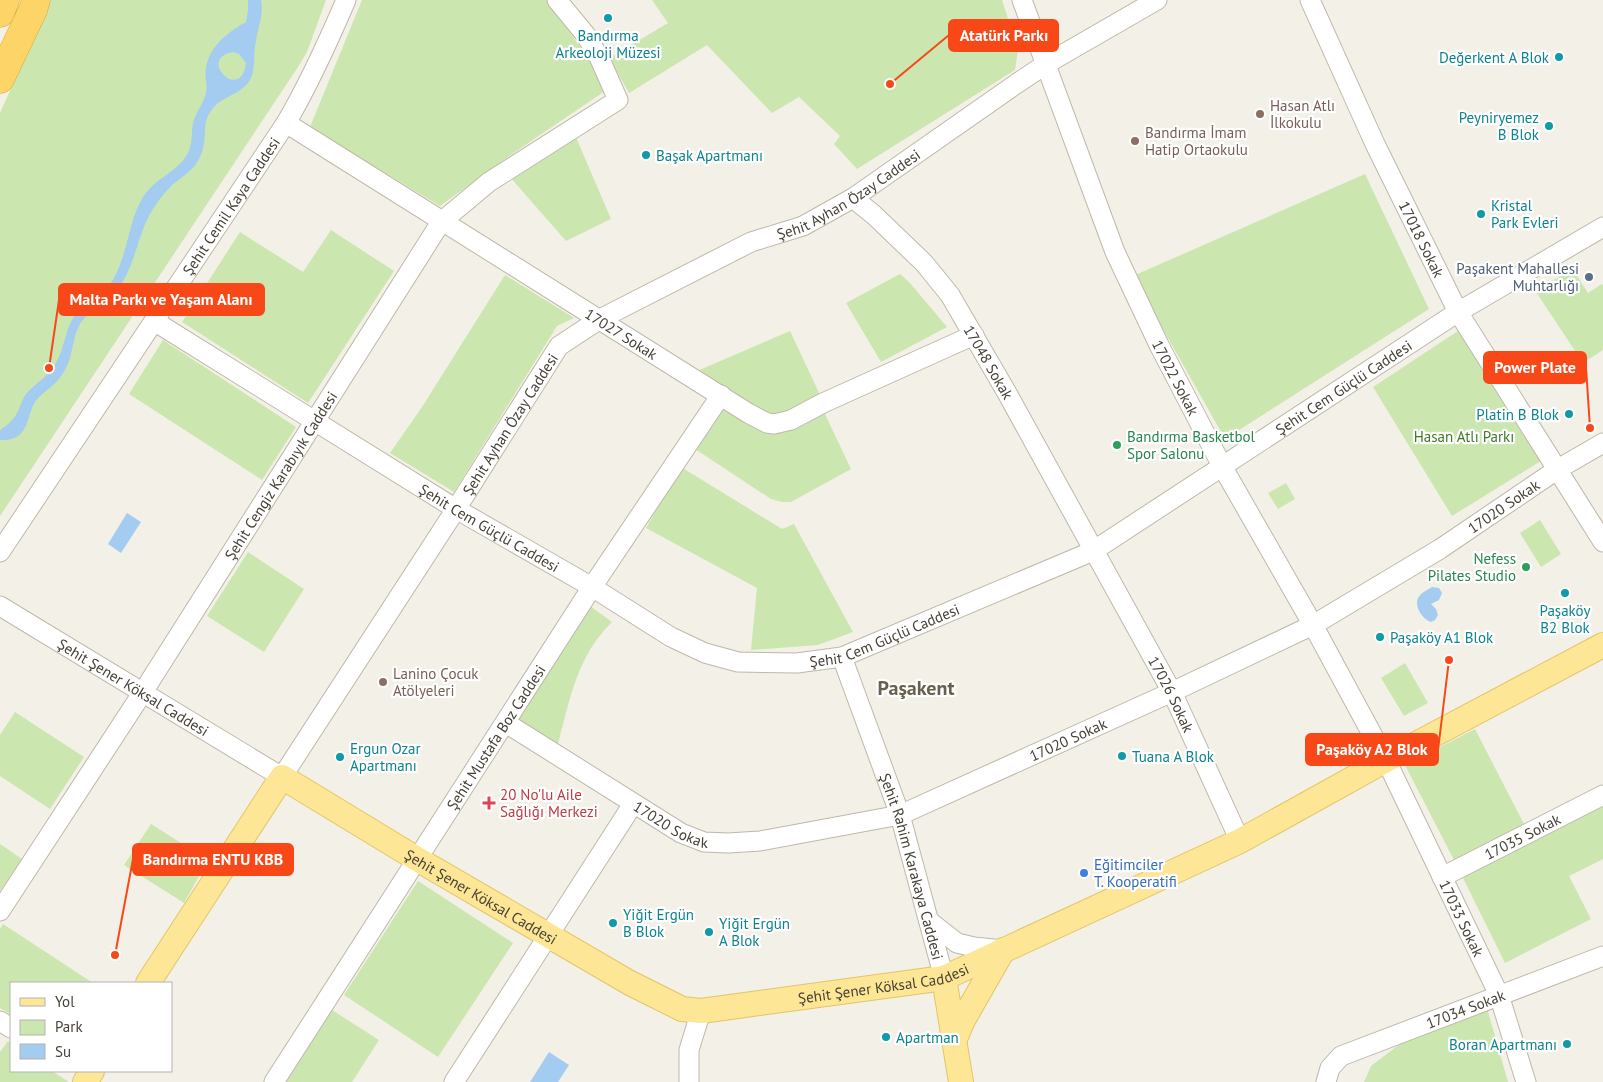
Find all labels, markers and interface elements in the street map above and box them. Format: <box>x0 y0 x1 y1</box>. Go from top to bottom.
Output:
marker: Bandırma Arkeoloji Müzesi <box>602 12 614 24</box>
callout: Atatürk Parkı <box>949 20 1058 51</box>
text: Atatürk Parkı <box>960 25 1048 45</box>
place label: Bandırma Arkeoloji Müzesi <box>555 26 661 62</box>
place label: Değerkent A Blok <box>1439 48 1550 67</box>
marker: Değerkent A Blok <box>1553 51 1565 63</box>
place label: Hasan Atlı İlkokulu <box>1270 96 1335 132</box>
marker: Hasan Atlı İlkokulu <box>1254 108 1266 120</box>
place label: Peyniryemez B Blok <box>1459 108 1540 144</box>
marker: Peyniryemez B Blok <box>1543 120 1555 132</box>
place label: Bandırma İmam Hatip Ortaokulu <box>1145 123 1248 159</box>
street label: Şehit Cemil Kaya Caddesi <box>178 133 284 278</box>
marker: Bandırma İmam Hatip Ortaokulu <box>1129 135 1141 147</box>
street label: Şehit Ayhan Özay Caddesi <box>774 145 924 243</box>
place label: Başak Apartmanı <box>656 146 763 165</box>
marker: Başak Apartmanı <box>640 149 652 161</box>
place label: Kristal Park Evleri <box>1491 196 1559 232</box>
street label: 17018 Sokak <box>1395 198 1449 281</box>
marker: Kristal Park Evleri <box>1475 208 1487 220</box>
place label: Paşakent Mahallesi Muhtarlığı <box>1456 259 1579 295</box>
marker: Paşakent Mahallesi Muhtarlığı <box>1583 271 1595 283</box>
callout: Malta Parkı ve Yaşam Alanı <box>59 284 264 315</box>
text: Malta Parkı ve Yaşam Alanı <box>70 289 252 309</box>
street label: 17027 Sokak <box>582 304 662 364</box>
street label: 17048 Sokak <box>960 321 1018 403</box>
street label: Şehit Cem Güçlü Caddesi <box>1272 335 1415 439</box>
street label: 17022 Sokak <box>1148 337 1204 419</box>
street label: Şehit Ayhan Özay Caddesi <box>458 349 562 498</box>
callout: Power Plate <box>1484 352 1586 383</box>
text: Power Plate <box>1494 357 1576 377</box>
street label: Şehit Cengiz Karabıyık Caddesi <box>220 388 341 563</box>
place label: Platin B Blok <box>1476 405 1560 424</box>
marker: Platin B Blok <box>1563 408 1575 420</box>
place label: Bandırma Basketbol Spor Salonu <box>1127 427 1256 463</box>
park label: Hasan Atlı Parkı <box>1414 427 1514 446</box>
marker: Bandırma Basketbol Spor Salonu <box>1111 439 1123 451</box>
street label: 17020 Sokak <box>1464 475 1544 537</box>
street label: Şehit Cem Güçlü Caddesi <box>416 479 563 576</box>
place label: Nefess Pilates Studio <box>1428 549 1516 585</box>
marker: Nefess Pilates Studio <box>1520 561 1532 573</box>
marker: Paşaköy B2 Blok <box>1559 587 1571 599</box>
street label: Şehit Cem Güçlü Caddesi <box>808 599 962 671</box>
place label: Paşaköy B2 Blok <box>1540 601 1590 637</box>
place label: Paşaköy A1 Blok <box>1390 628 1494 647</box>
marker: Paşaköy A1 Blok <box>1374 631 1386 643</box>
street label: Şehit Şener Köksal Caddesi <box>54 634 212 740</box>
street label: 17026 Sokak <box>1144 653 1199 736</box>
street label: Şehit Mustafa Boz Caddesi <box>442 661 549 813</box>
place label: Lanino Çocuk Atölyeleri <box>393 664 479 700</box>
district label: Paşakent <box>878 675 954 701</box>
marker: Lanino Çocuk Atölyeleri <box>377 676 389 688</box>
street label: 17020 Sokak <box>1026 713 1110 765</box>
callout: Paşaköy A2 Blok <box>1306 734 1438 765</box>
place label: Ergun Ozar Apartmanı <box>350 739 421 775</box>
text: Paşaköy A2 Blok <box>1316 739 1428 759</box>
place label: Tuana A Blok <box>1132 747 1215 766</box>
marker: Tuana A Blok <box>1116 750 1128 762</box>
marker: Ergun Ozar Apartmanı <box>334 751 346 763</box>
street label: Şehit Rahim Karakaya Caddesi <box>876 770 948 962</box>
place label: 20 No'lu Aile Sağlığı Merkezi <box>500 785 598 821</box>
marker: 20 No'lu Aile Sağlığı Merkezi <box>482 796 496 810</box>
street label: 17020 Sokak <box>630 796 709 852</box>
street label: 17035 Sokak <box>1481 809 1564 863</box>
callout: Bandırma ENTU KBB <box>133 844 293 875</box>
street label: Şehit Şener Köksal Caddesi <box>402 844 561 948</box>
text: Bandırma ENTU KBB <box>143 849 283 869</box>
place label: Eğitimciler T. Kooperatifi <box>1094 855 1177 891</box>
marker: Eğitimciler T. Kooperatifi <box>1078 867 1090 879</box>
street label: 17033 Sokak <box>1436 877 1489 960</box>
place label: Yiğit Ergün B Blok <box>623 905 694 941</box>
place label: Yiğit Ergün A Blok <box>719 914 790 950</box>
marker: Yiğit Ergün B Blok <box>607 917 619 929</box>
marker: Yiğit Ergün A Blok <box>703 926 715 938</box>
street label: Şehit Şener Köksal Caddesi <box>797 958 972 1007</box>
legend <box>10 982 172 1072</box>
street label: 17034 Sokak <box>1423 985 1508 1032</box>
text: Yol <box>55 992 75 1011</box>
text: Park <box>55 1017 83 1036</box>
place label: Apartman <box>896 1028 959 1047</box>
marker: Apartman <box>880 1031 892 1043</box>
place label: Boran Apartmanı <box>1449 1035 1557 1054</box>
marker: Boran Apartmanı <box>1561 1038 1573 1050</box>
text: Su <box>55 1042 71 1061</box>

